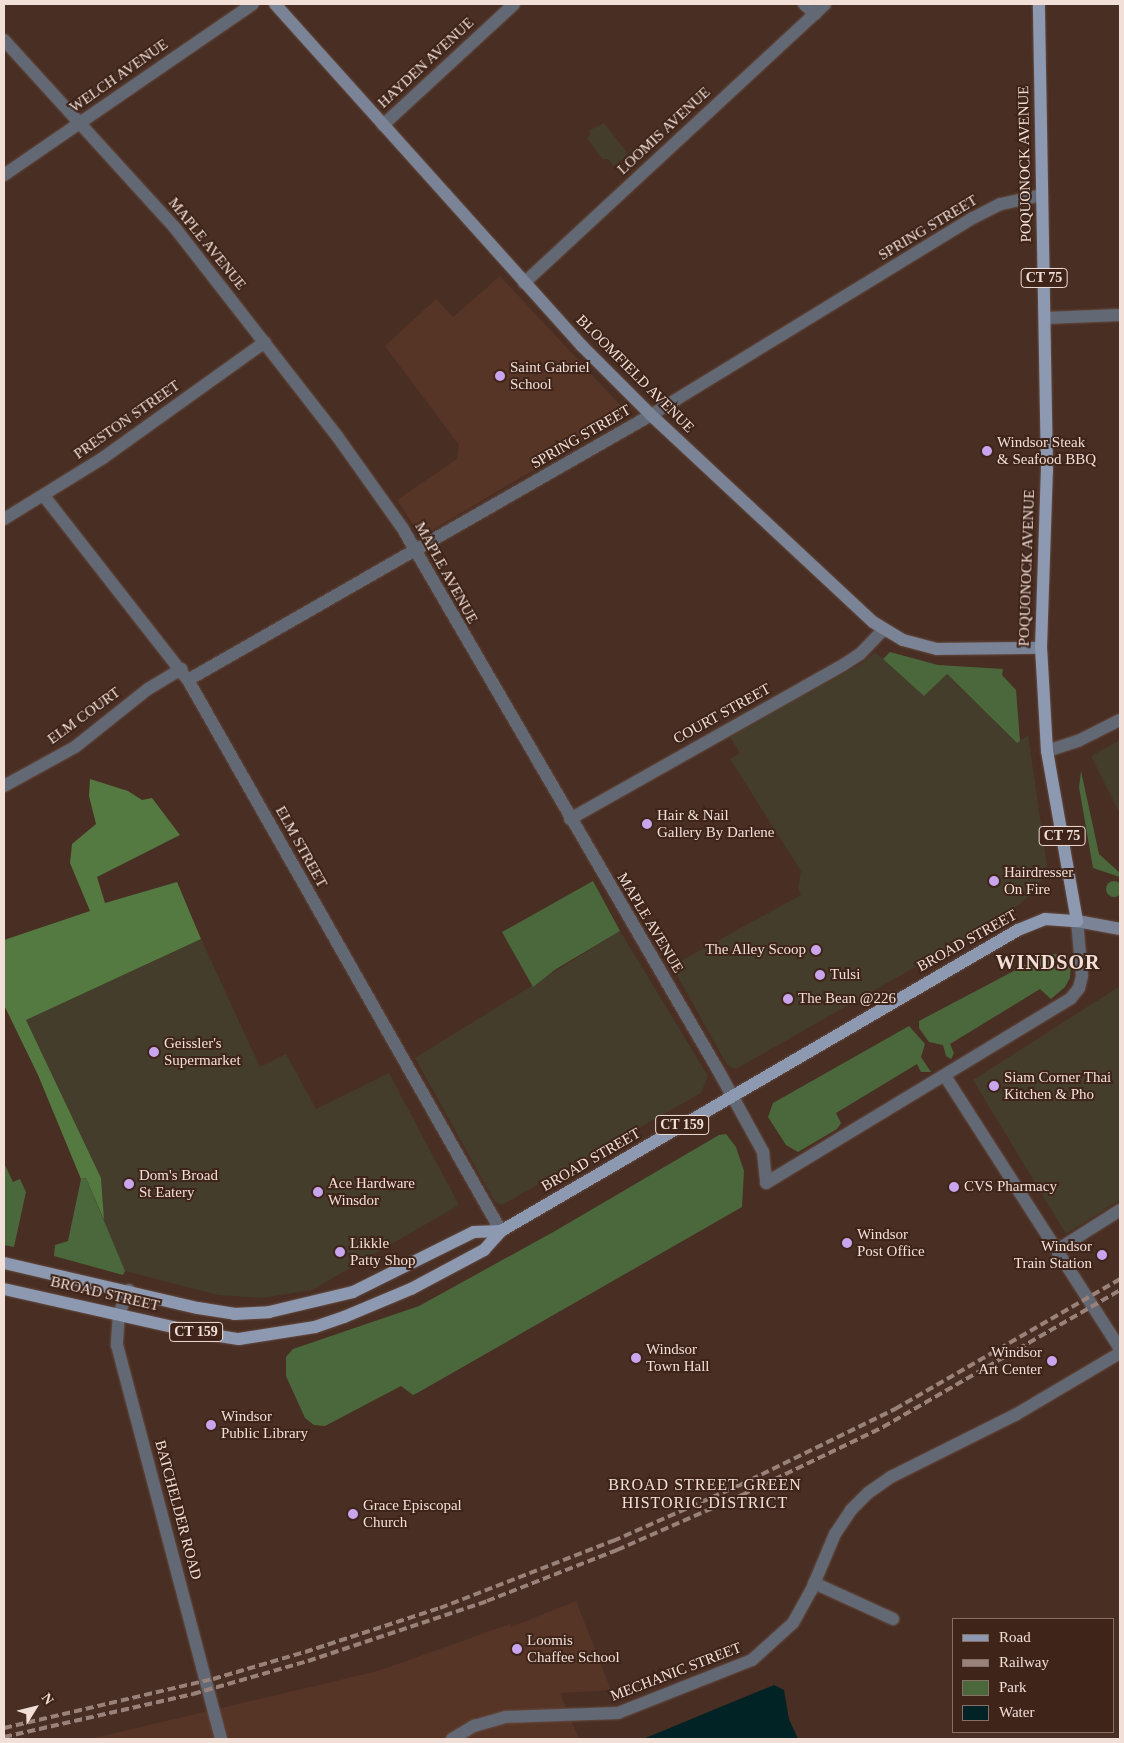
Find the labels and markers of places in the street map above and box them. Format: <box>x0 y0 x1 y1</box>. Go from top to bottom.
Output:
place label: Saint Gabriel School <box>510 358 590 393</box>
marker: Saint Gabriel School <box>494 370 506 382</box>
place label: Windsor Steak & Seafood BBQ <box>997 433 1096 468</box>
marker: Windsor Steak & Seafood BBQ <box>981 445 993 457</box>
place label: Hair & Nail Gallery By Darlene <box>657 806 774 841</box>
marker: Hair & Nail Gallery By Darlene <box>641 818 653 830</box>
place label: Hairdresser On Fire <box>1004 863 1073 898</box>
marker: Hairdresser On Fire <box>988 875 1000 887</box>
place label: The Alley Scoop <box>704 941 806 959</box>
marker: The Alley Scoop <box>810 944 822 956</box>
place label: Tulsi <box>830 966 860 984</box>
marker: Tulsi <box>814 969 826 981</box>
place label: The Bean @226 <box>798 990 896 1008</box>
marker: The Bean @226 <box>782 993 794 1005</box>
place label: Geissler's Supermarket <box>164 1034 241 1069</box>
marker: Geissler's Supermarket <box>148 1046 160 1058</box>
place label: Siam Corner Thai Kitchen & Pho <box>1004 1068 1111 1103</box>
marker: Siam Corner Thai Kitchen & Pho <box>988 1080 1000 1092</box>
place label: Dom's Broad St Eatery <box>139 1166 218 1201</box>
place label: Ace Hardware Winsdor <box>328 1174 415 1209</box>
marker: Dom's Broad St Eatery <box>123 1178 135 1190</box>
place label: CVS Pharmacy <box>964 1178 1057 1196</box>
marker: CVS Pharmacy <box>948 1181 960 1193</box>
marker: Ace Hardware Winsdor <box>312 1186 324 1198</box>
place label: Windsor Post Office <box>857 1225 925 1260</box>
place label: Likkle Patty Shop <box>350 1234 415 1269</box>
marker: Windsor Post Office <box>841 1237 853 1249</box>
place label: Windsor Train Station <box>1014 1237 1092 1272</box>
marker: Likkle Patty Shop <box>334 1246 346 1258</box>
marker: Windsor Train Station <box>1096 1249 1108 1261</box>
place label: Windsor Town Hall <box>646 1340 710 1375</box>
place label: Windsor Art Center <box>978 1343 1042 1378</box>
marker: Windsor Town Hall <box>630 1352 642 1364</box>
marker: Windsor Art Center <box>1046 1355 1058 1367</box>
place label: Windsor Public Library <box>221 1407 308 1442</box>
marker: Windsor Public Library <box>205 1419 217 1431</box>
place label: Grace Episcopal Church <box>363 1496 462 1531</box>
marker: Grace Episcopal Church <box>347 1508 359 1520</box>
place label: Loomis Chaffee School <box>527 1631 620 1666</box>
marker: Loomis Chaffee School <box>511 1643 523 1655</box>

